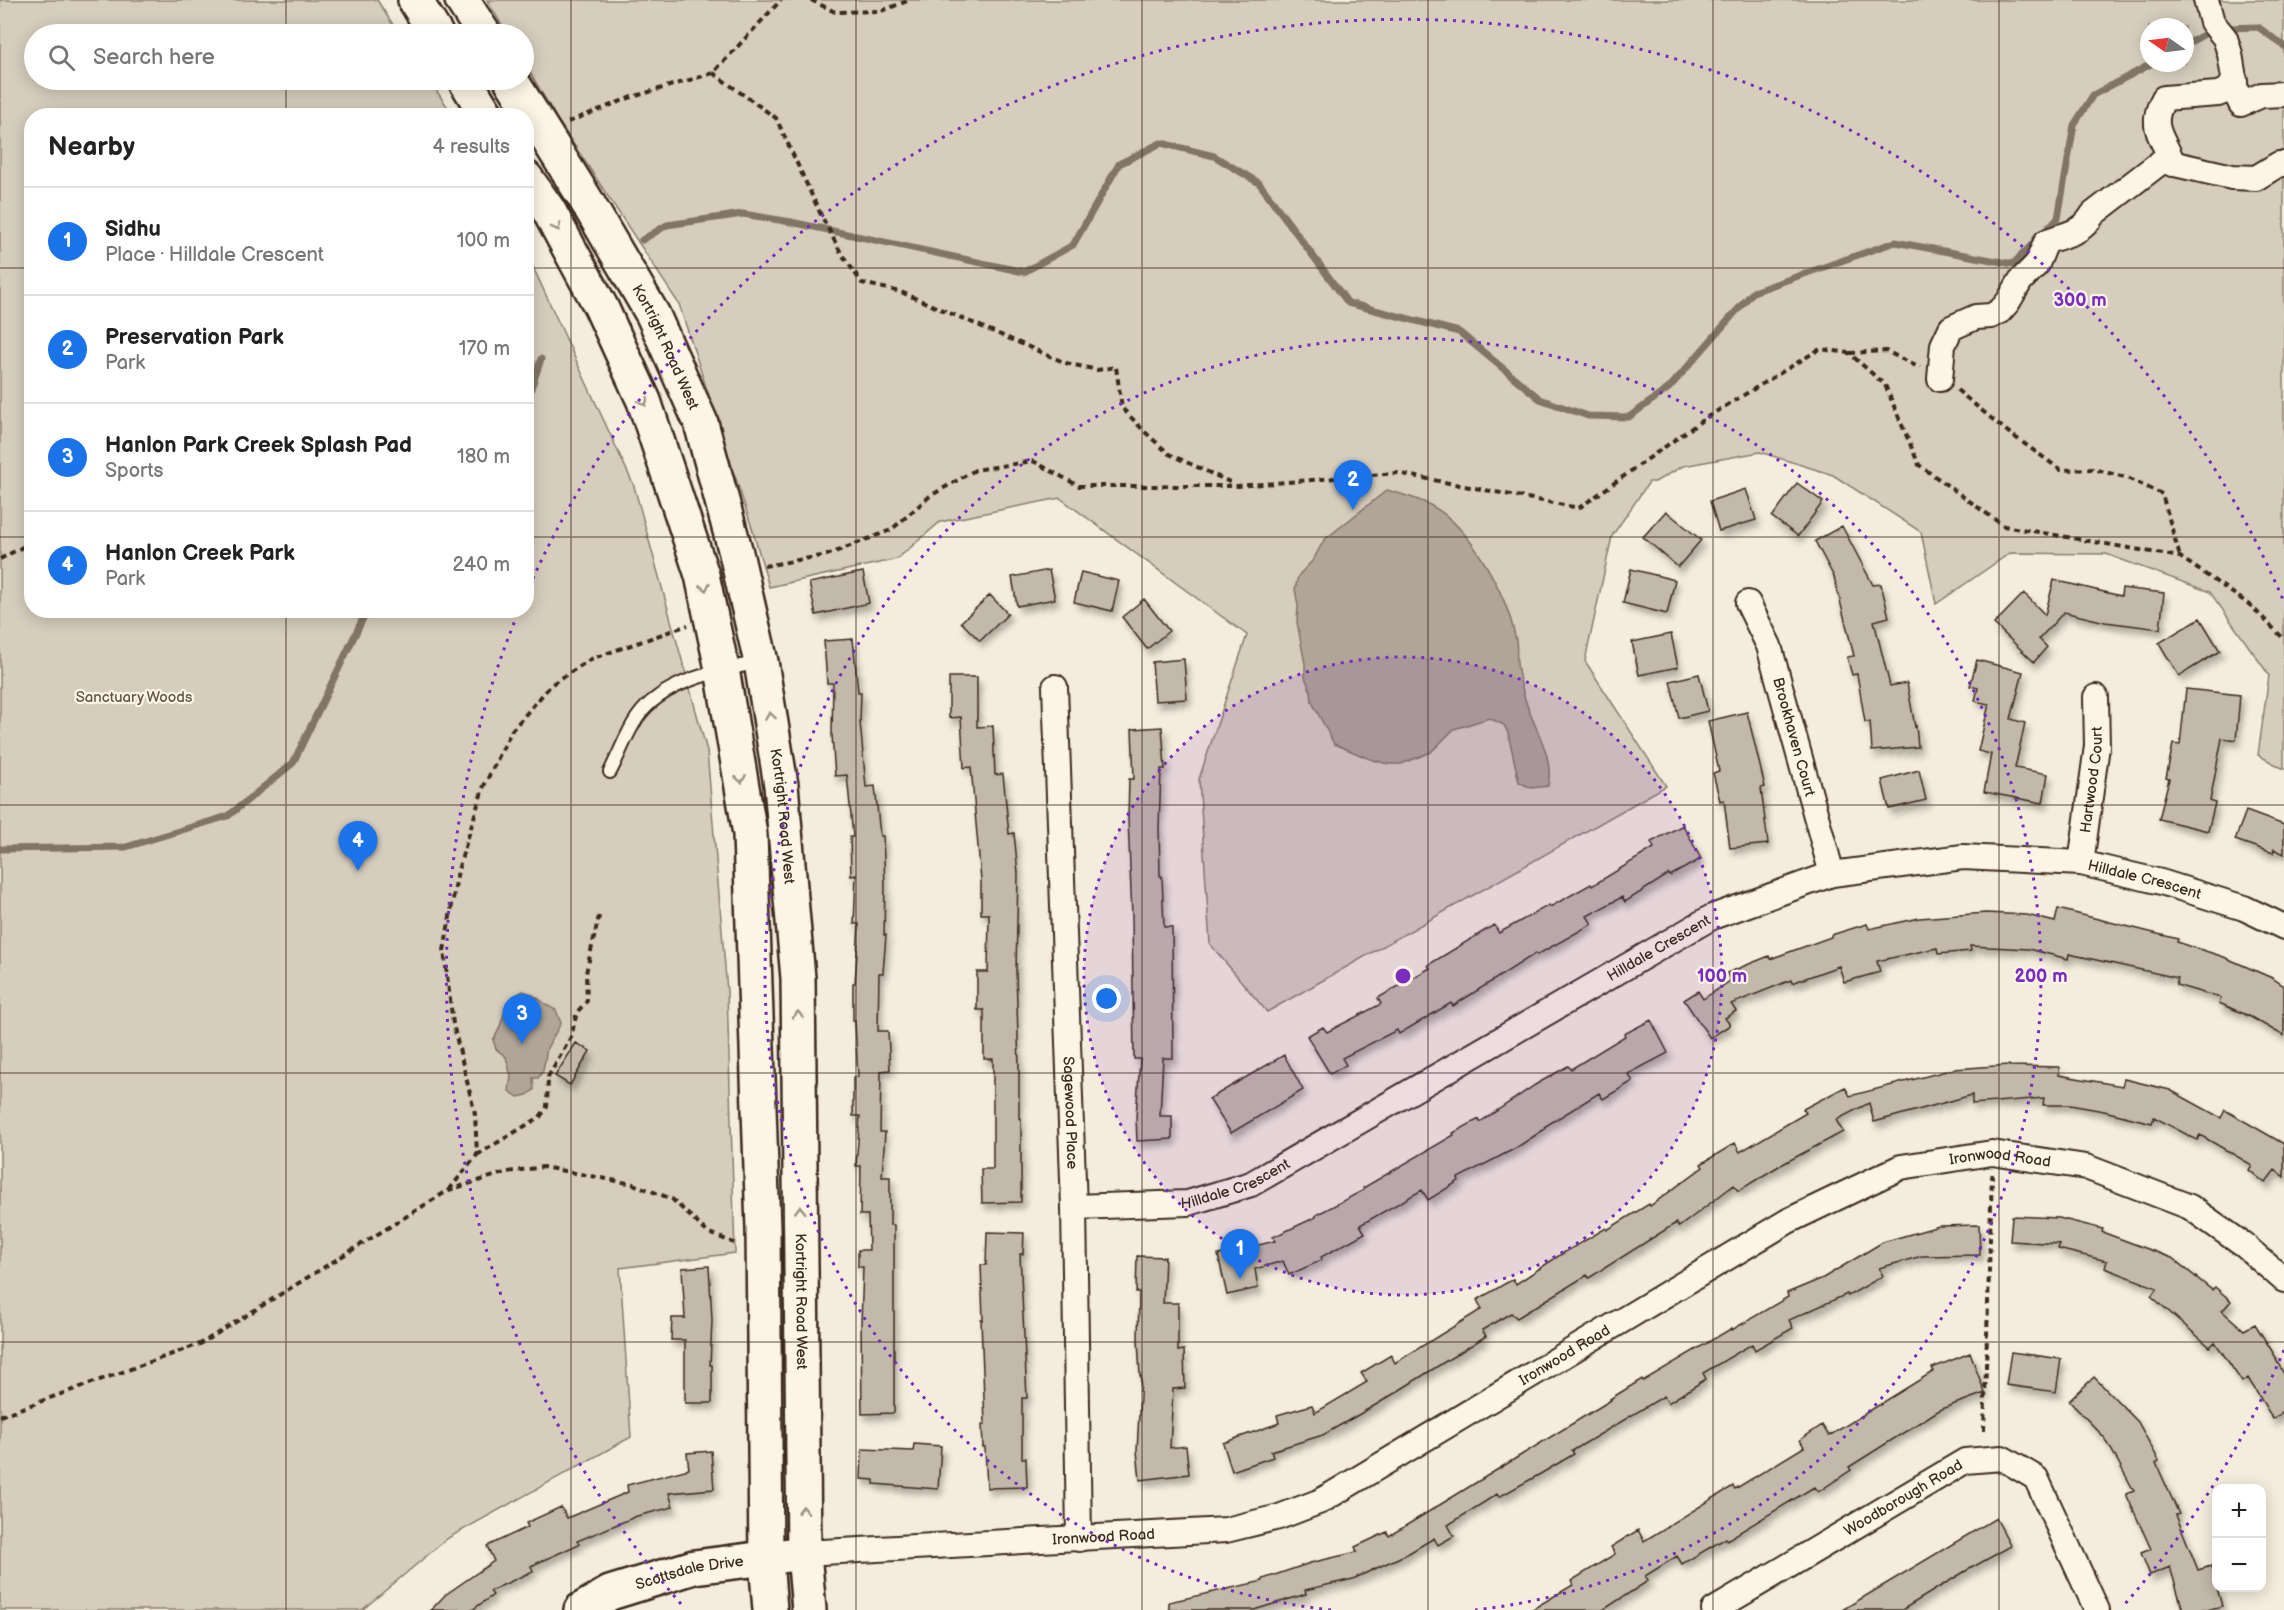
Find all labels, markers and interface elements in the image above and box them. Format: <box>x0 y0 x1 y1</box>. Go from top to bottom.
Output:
north arrow <box>2140 18 2194 72</box>
search box <box>24 24 534 90</box>
icon: search <box>45 41 78 74</box>
text: Search here <box>93 44 215 71</box>
text: Nearby <box>48 132 135 163</box>
text: 4 results <box>432 135 510 159</box>
text: Sidhu <box>105 216 161 243</box>
one-way arrow <box>550 221 561 232</box>
text: 1 <box>63 229 72 253</box>
text: 100 m <box>457 229 510 253</box>
text: Place · Hilldale Crescent <box>105 243 324 267</box>
street label: Kortright Road West <box>628 281 703 413</box>
text: 300 m <box>2053 290 2107 311</box>
text: Preservation Park <box>105 324 284 351</box>
text: 2 <box>62 337 73 361</box>
text: 170 m <box>459 337 510 361</box>
text: Park <box>105 351 145 375</box>
one-way arrow <box>637 396 649 407</box>
text: Hanlon Park Creek Splash Pad <box>105 432 412 459</box>
text: 3 <box>62 445 73 469</box>
text: 180 m <box>457 445 510 469</box>
text: Sports <box>105 459 163 483</box>
pin: 2 <box>1334 460 1372 510</box>
text: Hanlon Creek Park <box>105 540 295 567</box>
text: 4 <box>62 553 73 577</box>
text: 240 m <box>453 553 510 577</box>
text: Park <box>105 567 145 591</box>
one-way arrow <box>698 582 711 592</box>
street label: Brookhaven Court <box>1769 675 1820 799</box>
park label: Sanctuary Woods <box>76 688 193 707</box>
one-way arrow <box>765 712 777 721</box>
street label: Hartwood Court <box>2076 726 2107 834</box>
street label: Kortright Road West <box>766 747 799 885</box>
one-way arrow <box>734 774 746 783</box>
pin: 4 <box>338 822 378 871</box>
street label: Hilldale Crescent <box>2086 855 2204 904</box>
street label: Hilldale Crescent <box>1604 910 1714 985</box>
centre of rings <box>1393 966 1413 986</box>
text: 100 m <box>1697 966 1747 987</box>
text: 200 m <box>2014 966 2068 987</box>
your location <box>1092 984 1121 1013</box>
pin: 3 <box>502 994 542 1044</box>
one-way arrow <box>792 1010 804 1019</box>
street label: Sagewood Place <box>1059 1056 1082 1170</box>
street label: Ironwood Road <box>1948 1143 2052 1171</box>
street label: Hilldale Crescent <box>1180 1154 1294 1213</box>
one-way arrow <box>794 1205 806 1214</box>
pin: 1 <box>1220 1230 1260 1279</box>
street label: Kortright Road West <box>791 1233 812 1370</box>
street label: Ironwood Road <box>1516 1320 1613 1390</box>
street label: Woodborough Road <box>1840 1455 1966 1540</box>
map controls <box>2212 1484 2266 1592</box>
button: + <box>2212 1484 2266 1538</box>
one-way arrow <box>797 1505 809 1514</box>
street label: Ironwood Road <box>1052 1524 1155 1549</box>
button: − <box>2212 1538 2266 1592</box>
street label: Scottsdale Drive <box>633 1551 745 1594</box>

